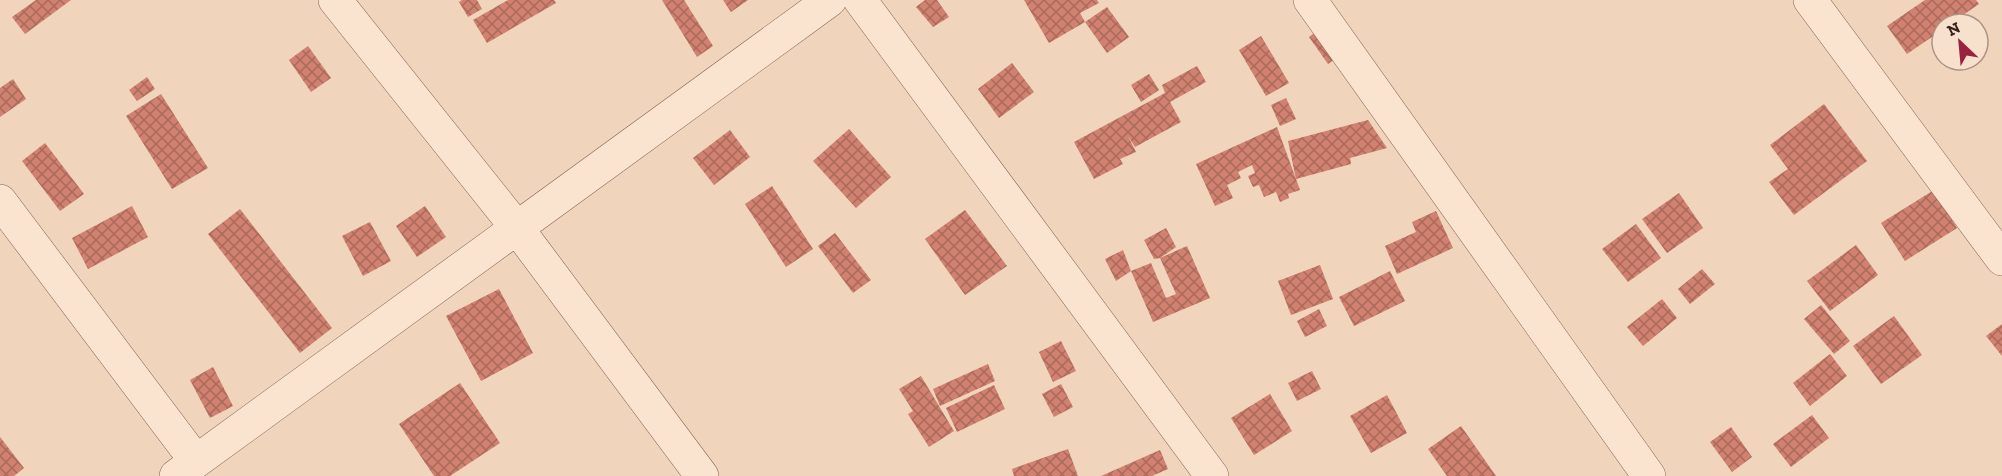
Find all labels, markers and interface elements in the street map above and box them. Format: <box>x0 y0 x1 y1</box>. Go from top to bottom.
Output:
north arrow <box>1930 12 1990 72</box>
text: N <box>1944 18 1963 40</box>

